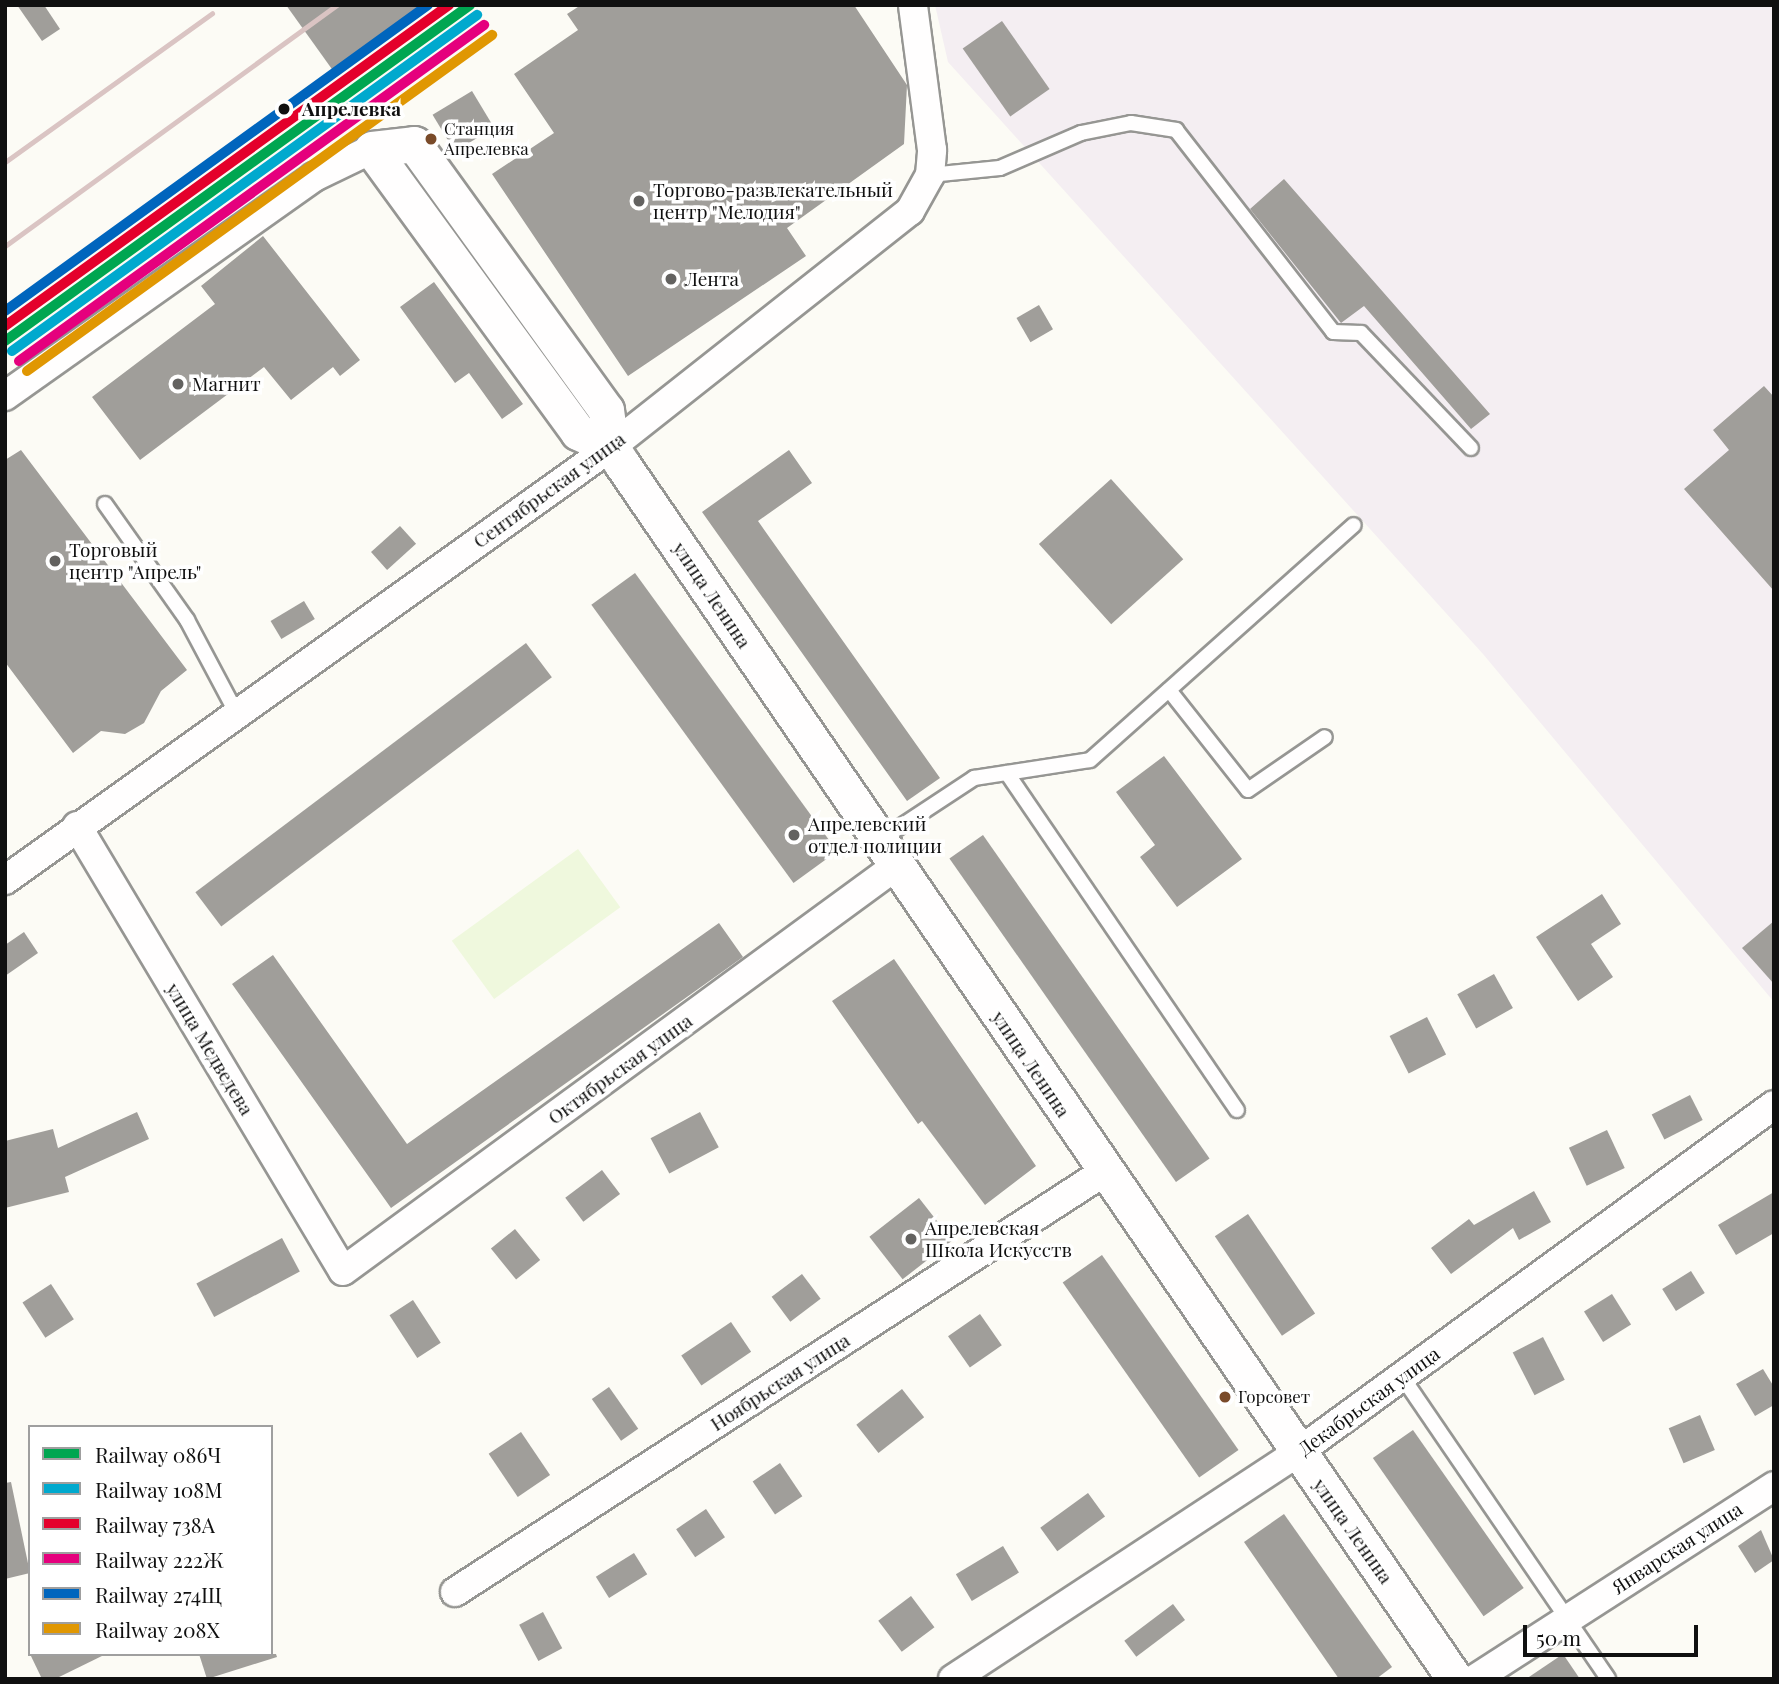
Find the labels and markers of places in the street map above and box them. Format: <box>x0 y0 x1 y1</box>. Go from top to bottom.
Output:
marker: Апрелевка <box>273 98 295 120</box>
place label: Апрелевка <box>302 98 401 120</box>
place label: Станция Апрелевка <box>444 119 529 159</box>
marker: Станция Апрелевка <box>424 132 438 146</box>
place label: Торгово-развлекательный центр "Мелодия" <box>653 179 893 223</box>
marker: Торгово-развлекательный центр "Мелодия" <box>631 193 647 209</box>
place label: Лента <box>685 268 739 290</box>
marker: Лента <box>663 271 679 287</box>
place label: Магнит <box>192 373 261 395</box>
marker: Магнит <box>170 376 186 392</box>
place label: Торговый центр "Апрель" <box>69 539 202 583</box>
marker: Торговый центр "Апрель" <box>47 553 63 569</box>
place label: Апрелевский отдел полиции <box>808 813 942 857</box>
marker: Апрелевский отдел полиции <box>786 827 802 843</box>
place label: Апрелевская Школа Искусств <box>925 1217 1072 1261</box>
marker: Апрелевская Школа Искусств <box>903 1231 919 1247</box>
place label: Горсовет <box>1238 1387 1310 1407</box>
marker: Горсовет <box>1218 1390 1232 1404</box>

